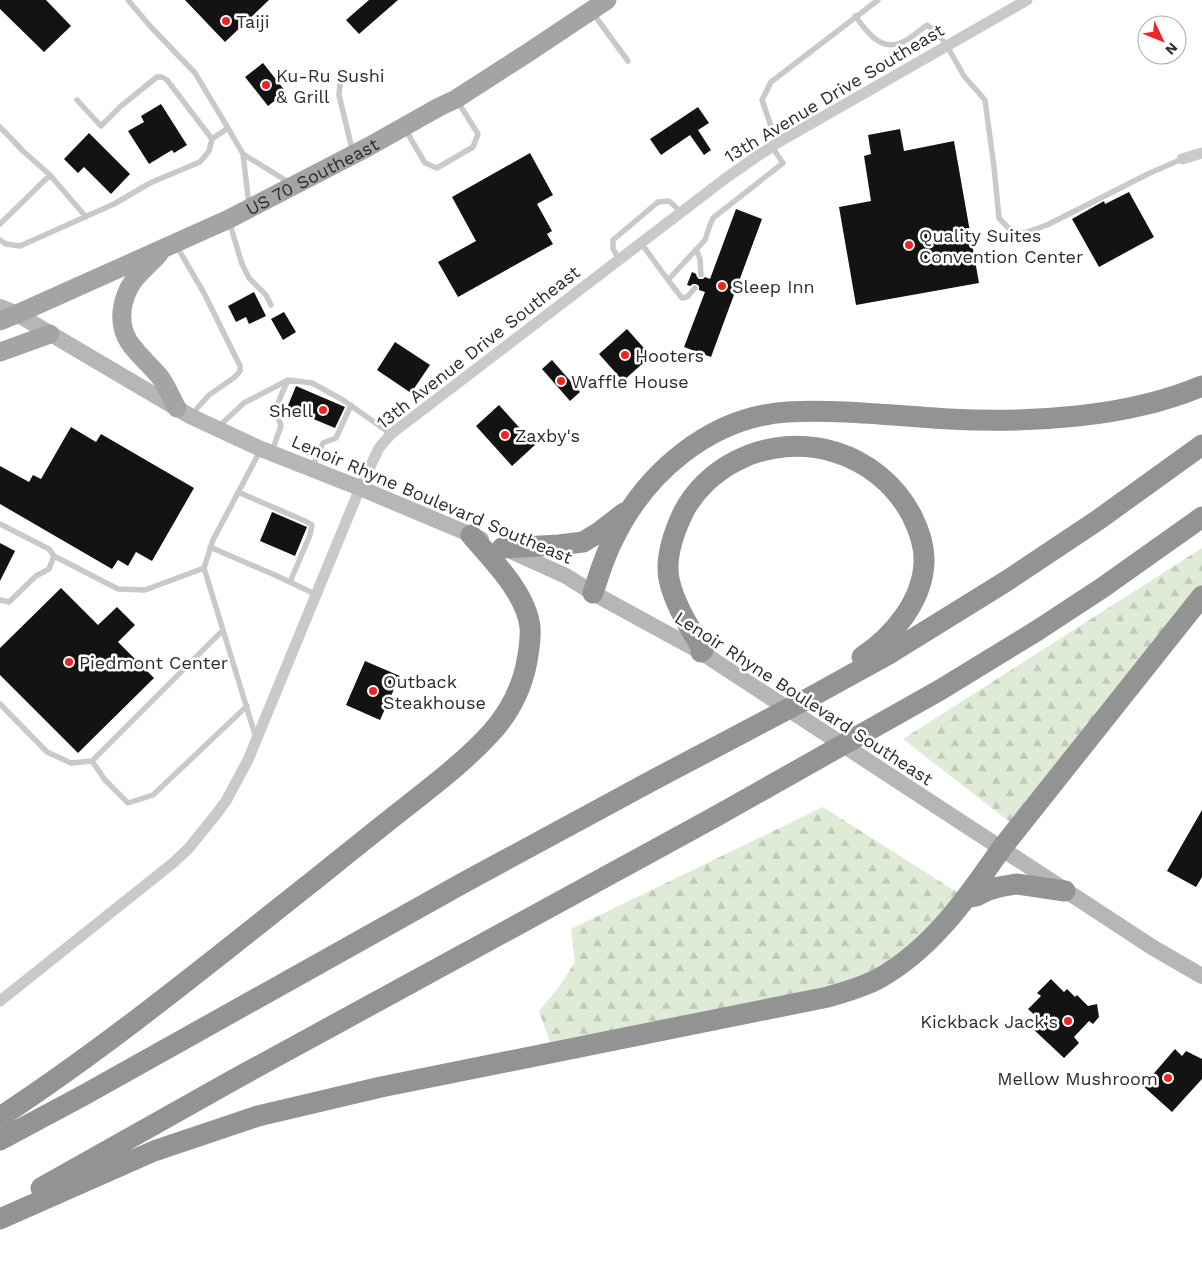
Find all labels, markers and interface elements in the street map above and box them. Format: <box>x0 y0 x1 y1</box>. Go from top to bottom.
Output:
place label: Taiji <box>236 11 270 32</box>
marker: Taiji <box>220 15 232 27</box>
north arrow <box>1137 15 1187 65</box>
street label: 13th Avenue Drive Southeast <box>721 19 948 167</box>
text: N <box>1162 40 1181 58</box>
place label: Ku-Ru Sushi & Grill <box>276 65 385 107</box>
marker: Ku-Ru Sushi & Grill <box>260 79 272 91</box>
street label: US 70 Southeast <box>242 133 382 219</box>
place label: Quality Suites Convention Center <box>919 225 1083 267</box>
marker: Quality Suites Convention Center <box>903 239 915 251</box>
street label: 13th Avenue Drive Southeast <box>372 261 584 433</box>
place label: Sleep Inn <box>732 276 815 297</box>
marker: Sleep Inn <box>716 280 728 292</box>
place label: Hooters <box>635 345 704 366</box>
marker: Hooters <box>619 349 631 361</box>
place label: Waffle House <box>571 371 689 392</box>
marker: Waffle House <box>555 375 567 387</box>
place label: Shell <box>269 400 313 421</box>
marker: Shell <box>317 404 329 416</box>
place label: Zaxby's <box>515 425 580 446</box>
marker: Zaxby's <box>499 429 511 441</box>
street label: Lenoir Rhyne Boulevard Southeast <box>288 430 576 568</box>
street label: Lenoir Rhyne Boulevard Southeast <box>671 607 937 790</box>
place label: Piedmont Center <box>79 652 228 673</box>
marker: Piedmont Center <box>63 656 75 668</box>
place label: Outback Steakhouse <box>383 671 486 713</box>
marker: Outback Steakhouse <box>367 685 379 697</box>
place label: Kickback Jack's <box>920 1011 1058 1032</box>
marker: Kickback Jack's <box>1062 1015 1074 1027</box>
place label: Mellow Mushroom <box>997 1068 1158 1089</box>
marker: Mellow Mushroom <box>1162 1072 1174 1084</box>

